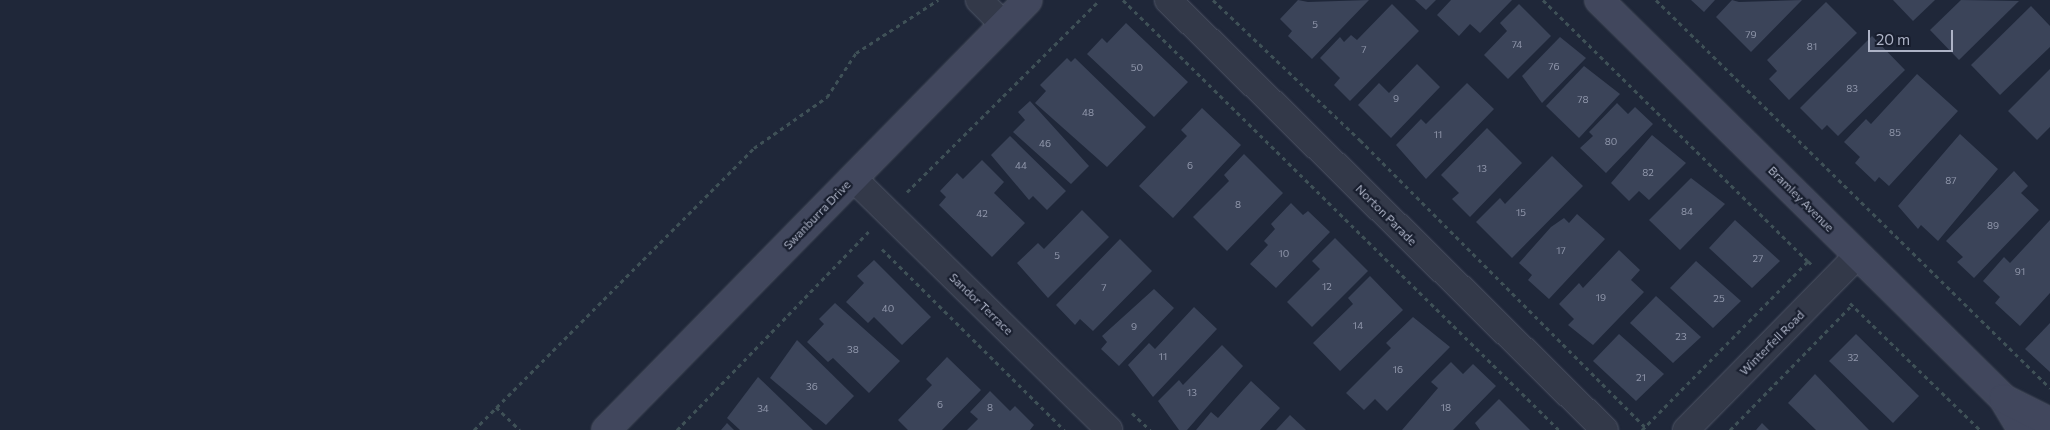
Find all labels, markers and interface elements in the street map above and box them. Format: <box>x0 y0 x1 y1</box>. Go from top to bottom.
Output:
house number: 5 <box>1312 19 1318 31</box>
scale bar <box>1870 20 1955 52</box>
house number: 79 <box>1745 29 1757 41</box>
text: 20 m <box>1876 30 1910 48</box>
house number: 74 <box>1512 39 1522 51</box>
house number: 81 <box>1807 41 1817 53</box>
house number: 7 <box>1361 44 1367 56</box>
house number: 76 <box>1548 61 1560 73</box>
house number: 50 <box>1131 62 1143 74</box>
house number: 83 <box>1846 83 1858 95</box>
house number: 9 <box>1393 93 1399 105</box>
house number: 78 <box>1577 94 1589 106</box>
house number: 48 <box>1082 107 1094 119</box>
house number: 85 <box>1889 127 1901 139</box>
house number: 11 <box>1434 129 1442 141</box>
house number: 80 <box>1605 136 1617 148</box>
house number: 46 <box>1039 138 1051 150</box>
house number: 44 <box>1015 160 1027 172</box>
house number: 6 <box>1187 160 1193 172</box>
house number: 13 <box>1477 163 1487 175</box>
street label: Bramley Avenue <box>1765 163 1837 235</box>
house number: 82 <box>1642 167 1654 179</box>
house number: 87 <box>1945 175 1957 187</box>
street label: Swanburra Drive <box>780 178 854 252</box>
street label: Norton Parade <box>1353 182 1419 248</box>
house number: 8 <box>1235 199 1241 211</box>
house number: 84 <box>1681 206 1693 218</box>
house number: 15 <box>1516 207 1526 219</box>
house number: 42 <box>976 208 988 220</box>
house number: 89 <box>1987 220 1999 232</box>
house number: 17 <box>1556 245 1566 257</box>
house number: 10 <box>1279 248 1289 260</box>
house number: 5 <box>1054 250 1060 262</box>
house number: 27 <box>1753 253 1763 265</box>
house number: 91 <box>2015 266 2025 278</box>
street label: Sandor Terrace <box>946 270 1016 338</box>
house number: 12 <box>1322 281 1332 293</box>
house number: 7 <box>1101 282 1107 294</box>
house number: 19 <box>1596 292 1606 304</box>
house number: 25 <box>1713 293 1725 305</box>
house number: 40 <box>882 303 894 315</box>
street label: Winterfell Road <box>1737 308 1807 378</box>
house number: 14 <box>1353 320 1363 332</box>
house number: 9 <box>1131 321 1137 333</box>
house number: 23 <box>1675 331 1687 343</box>
house number: 38 <box>847 344 859 356</box>
house number: 11 <box>1159 351 1167 363</box>
house number: 32 <box>1847 352 1859 364</box>
house number: 16 <box>1393 364 1403 376</box>
house number: 21 <box>1636 372 1646 384</box>
house number: 36 <box>806 381 818 393</box>
house number: 13 <box>1187 387 1197 399</box>
house number: 6 <box>937 399 943 411</box>
house number: 8 <box>987 402 993 414</box>
house number: 18 <box>1441 402 1451 414</box>
house number: 34 <box>757 403 769 415</box>

